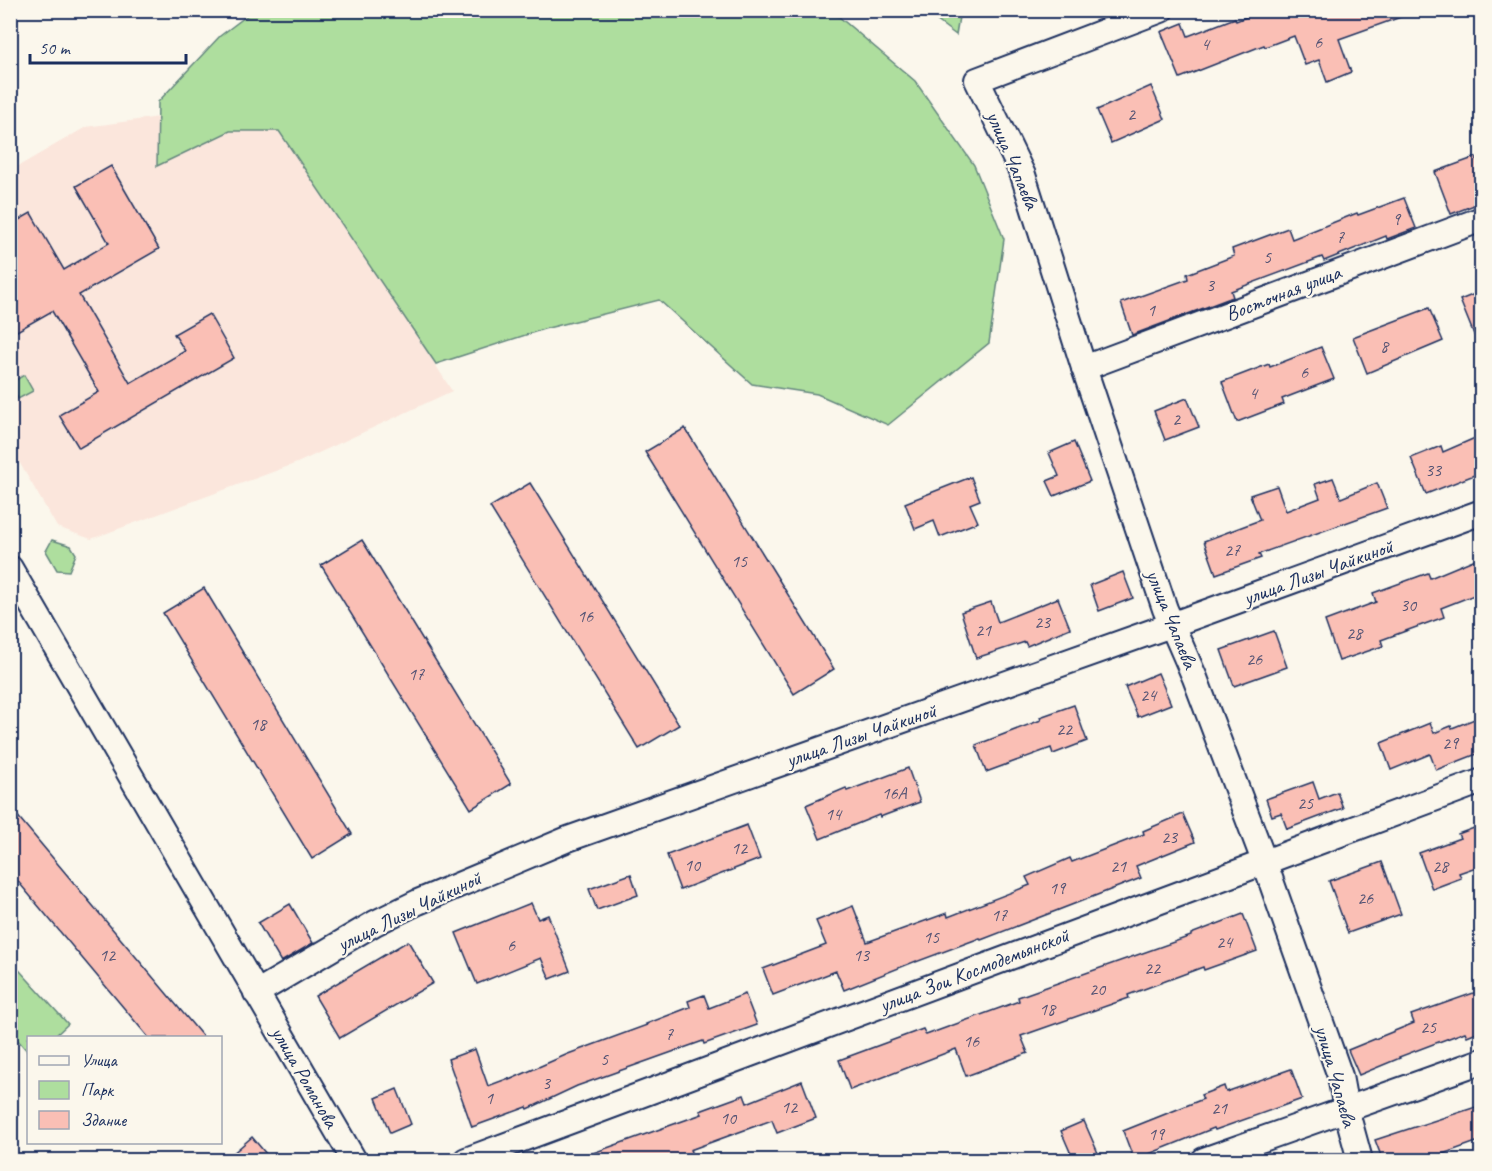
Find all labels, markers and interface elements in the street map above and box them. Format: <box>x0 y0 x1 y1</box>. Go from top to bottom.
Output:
scale bar <box>30 27 186 65</box>
house number: 6 <box>1314 31 1323 53</box>
house number: 4 <box>1201 33 1211 55</box>
text: 50 m <box>39 37 72 59</box>
house number: 2 <box>1127 103 1137 125</box>
street label: улица Чапаева <box>980 105 1046 215</box>
house number: 9 <box>1392 208 1402 230</box>
house number: 7 <box>1336 226 1345 248</box>
house number: 5 <box>1263 246 1272 268</box>
street label: Восточная улица <box>1222 258 1346 327</box>
house number: 3 <box>1206 274 1216 296</box>
house number: 1 <box>1147 299 1156 321</box>
house number: 8 <box>1380 335 1390 357</box>
house number: 6 <box>1300 361 1309 383</box>
house number: 4 <box>1249 382 1259 404</box>
house number: 2 <box>1172 408 1182 430</box>
house number: 33 <box>1425 459 1443 481</box>
street label: улица Лизы Чайкиной <box>1238 532 1397 612</box>
house number: 27 <box>1224 539 1241 561</box>
house number: 15 <box>731 550 748 572</box>
street label: улица Чапаева <box>1140 564 1204 674</box>
house number: 30 <box>1400 594 1418 616</box>
house number: 16 <box>577 605 594 627</box>
house number: 23 <box>1034 611 1052 633</box>
house number: 21 <box>975 619 992 641</box>
house number: 28 <box>1346 622 1364 644</box>
house number: 26 <box>1246 648 1263 670</box>
house number: 17 <box>408 663 425 685</box>
house number: 24 <box>1140 684 1158 706</box>
street label: улица Лизы Чайкиной <box>781 697 941 774</box>
house number: 18 <box>250 713 268 735</box>
house number: 22 <box>1056 718 1074 740</box>
house number: 29 <box>1442 732 1460 754</box>
house number: 16А <box>881 782 908 804</box>
house number: 25 <box>1297 792 1314 814</box>
house number: 14 <box>825 803 843 825</box>
house number: 23 <box>1161 826 1179 848</box>
house number: 12 <box>731 837 749 859</box>
house number: 10 <box>684 854 702 876</box>
house number: 21 <box>1110 855 1127 877</box>
house number: 28 <box>1432 855 1450 877</box>
street label: улица Лизы Чайкиной <box>331 864 486 958</box>
house number: 19 <box>1049 877 1067 899</box>
house number: 26 <box>1357 887 1374 909</box>
house number: 17 <box>991 904 1008 926</box>
street label: улица Зои Космодемьянской <box>874 921 1073 1019</box>
house number: 15 <box>923 926 940 948</box>
house number: 24 <box>1216 931 1234 953</box>
house number: 6 <box>507 934 516 956</box>
house number: 12 <box>99 944 117 966</box>
house number: 13 <box>853 944 871 966</box>
house number: 22 <box>1144 957 1162 979</box>
house number: 20 <box>1089 978 1107 1000</box>
house number: 18 <box>1039 998 1057 1020</box>
house number: 25 <box>1420 1016 1437 1038</box>
street label: улица Романова <box>265 1020 345 1134</box>
street label: улица Чапаева <box>1309 1020 1363 1131</box>
house number: 7 <box>665 1023 674 1045</box>
house number: 16 <box>963 1030 980 1052</box>
legend <box>27 1036 222 1144</box>
house number: 5 <box>600 1048 609 1070</box>
text: Улица <box>81 1049 118 1071</box>
house number: 3 <box>542 1072 552 1094</box>
text: Парк <box>81 1079 115 1101</box>
house number: 1 <box>485 1087 494 1109</box>
house number: 12 <box>781 1096 799 1118</box>
house number: 21 <box>1211 1097 1228 1119</box>
house number: 10 <box>720 1107 738 1129</box>
text: Здание <box>81 1109 127 1131</box>
house number: 19 <box>1148 1123 1166 1145</box>

